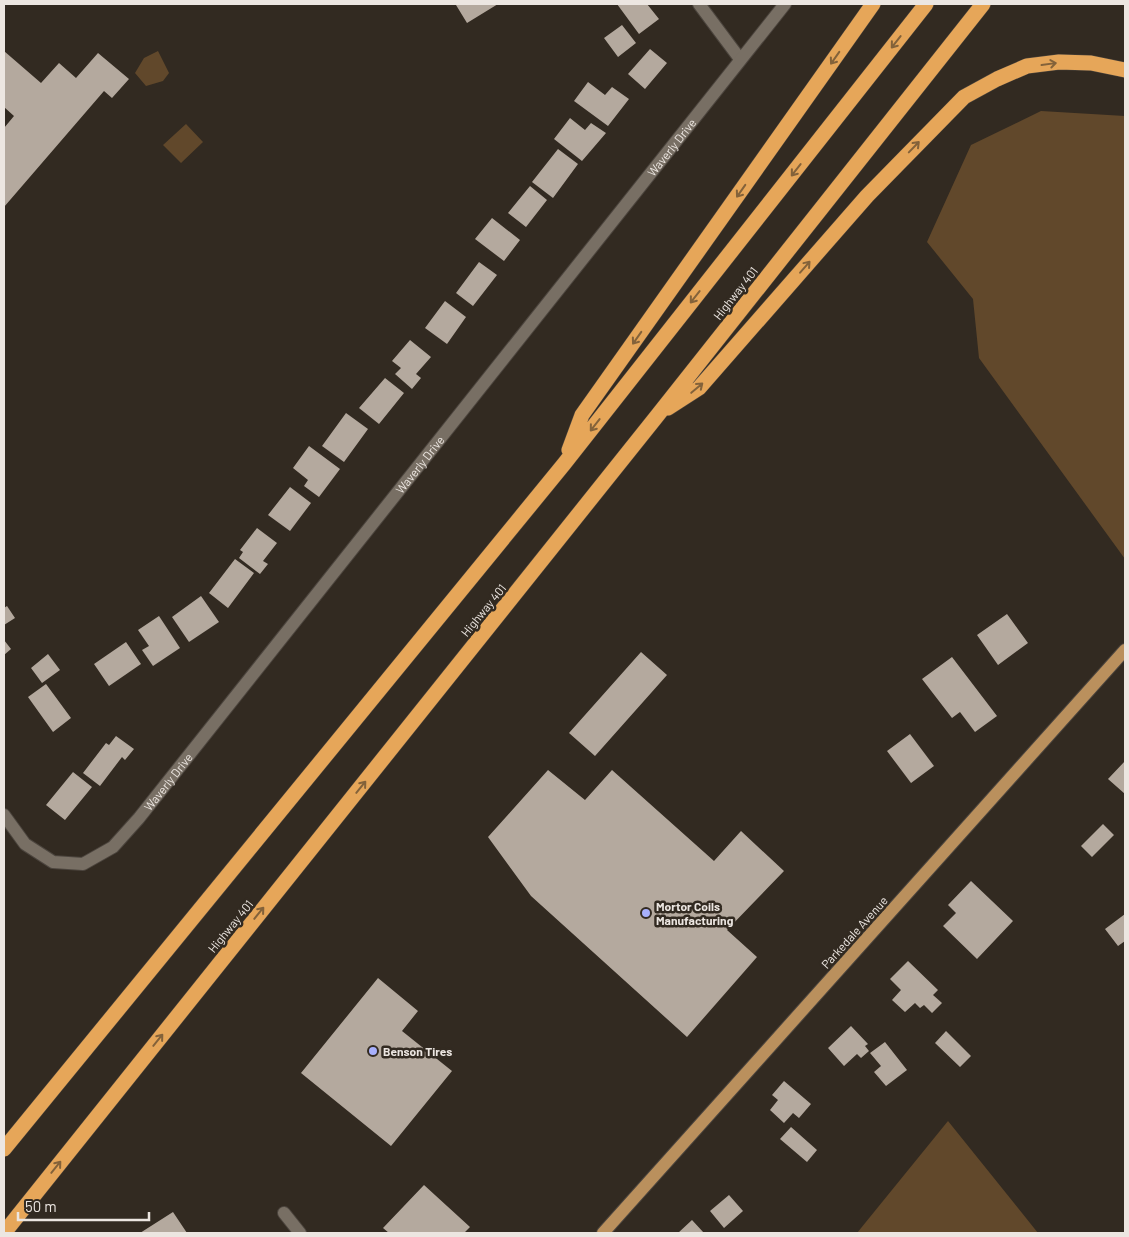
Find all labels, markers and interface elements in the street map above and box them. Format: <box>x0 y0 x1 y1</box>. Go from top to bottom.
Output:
one-way arrow <box>891 35 902 48</box>
one-way arrow <box>830 51 840 65</box>
one-way arrow <box>1040 58 1056 68</box>
street label: Waverly Drive <box>644 115 699 179</box>
one-way arrow <box>908 141 920 154</box>
one-way arrow <box>790 163 801 176</box>
one-way arrow <box>736 183 746 197</box>
one-way arrow <box>799 261 811 274</box>
street label: Highway 401 <box>710 264 760 322</box>
one-way arrow <box>690 291 701 304</box>
one-way arrow <box>632 330 642 344</box>
one-way arrow <box>690 383 703 394</box>
one-way arrow <box>589 418 600 431</box>
street label: Waverly Drive <box>392 433 447 496</box>
street label: Highway 401 <box>458 581 508 639</box>
street label: Waverly Drive <box>141 750 195 813</box>
one-way arrow <box>355 780 366 793</box>
street label: Parkedale Avenue <box>818 893 890 971</box>
street label: Highway 401 <box>205 897 255 955</box>
place label: Mortor Coils Manufacturing <box>656 899 734 927</box>
one-way arrow <box>254 907 265 920</box>
marker: Mortor Coils Manufacturing <box>640 907 652 919</box>
one-way arrow <box>152 1034 163 1047</box>
place label: Benson Tires <box>383 1044 452 1058</box>
marker: Benson Tires <box>367 1045 379 1057</box>
one-way arrow <box>51 1161 62 1174</box>
scale bar <box>18 1190 149 1222</box>
text: 50 m <box>25 1197 57 1215</box>

